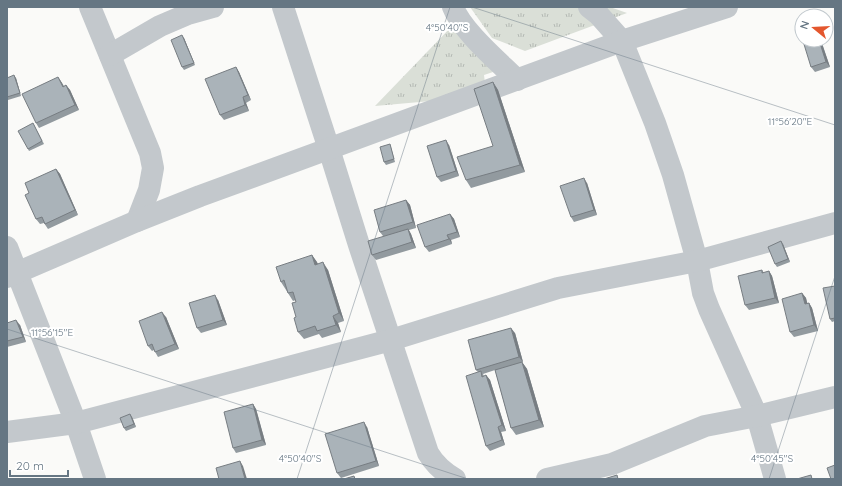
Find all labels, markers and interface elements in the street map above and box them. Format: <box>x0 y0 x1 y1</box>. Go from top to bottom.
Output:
north arrow <box>794 8 834 48</box>
text: N <box>797 19 812 31</box>
text: 4°50'40"S <box>426 21 469 34</box>
text: 11°56'20"E <box>768 115 813 128</box>
text: 11°56'15"E <box>31 326 73 339</box>
scale bar <box>10 452 68 478</box>
text: 4°50'40"S <box>279 452 322 465</box>
text: 4°50'45"S <box>751 452 793 465</box>
text: 20 m <box>16 458 44 473</box>

